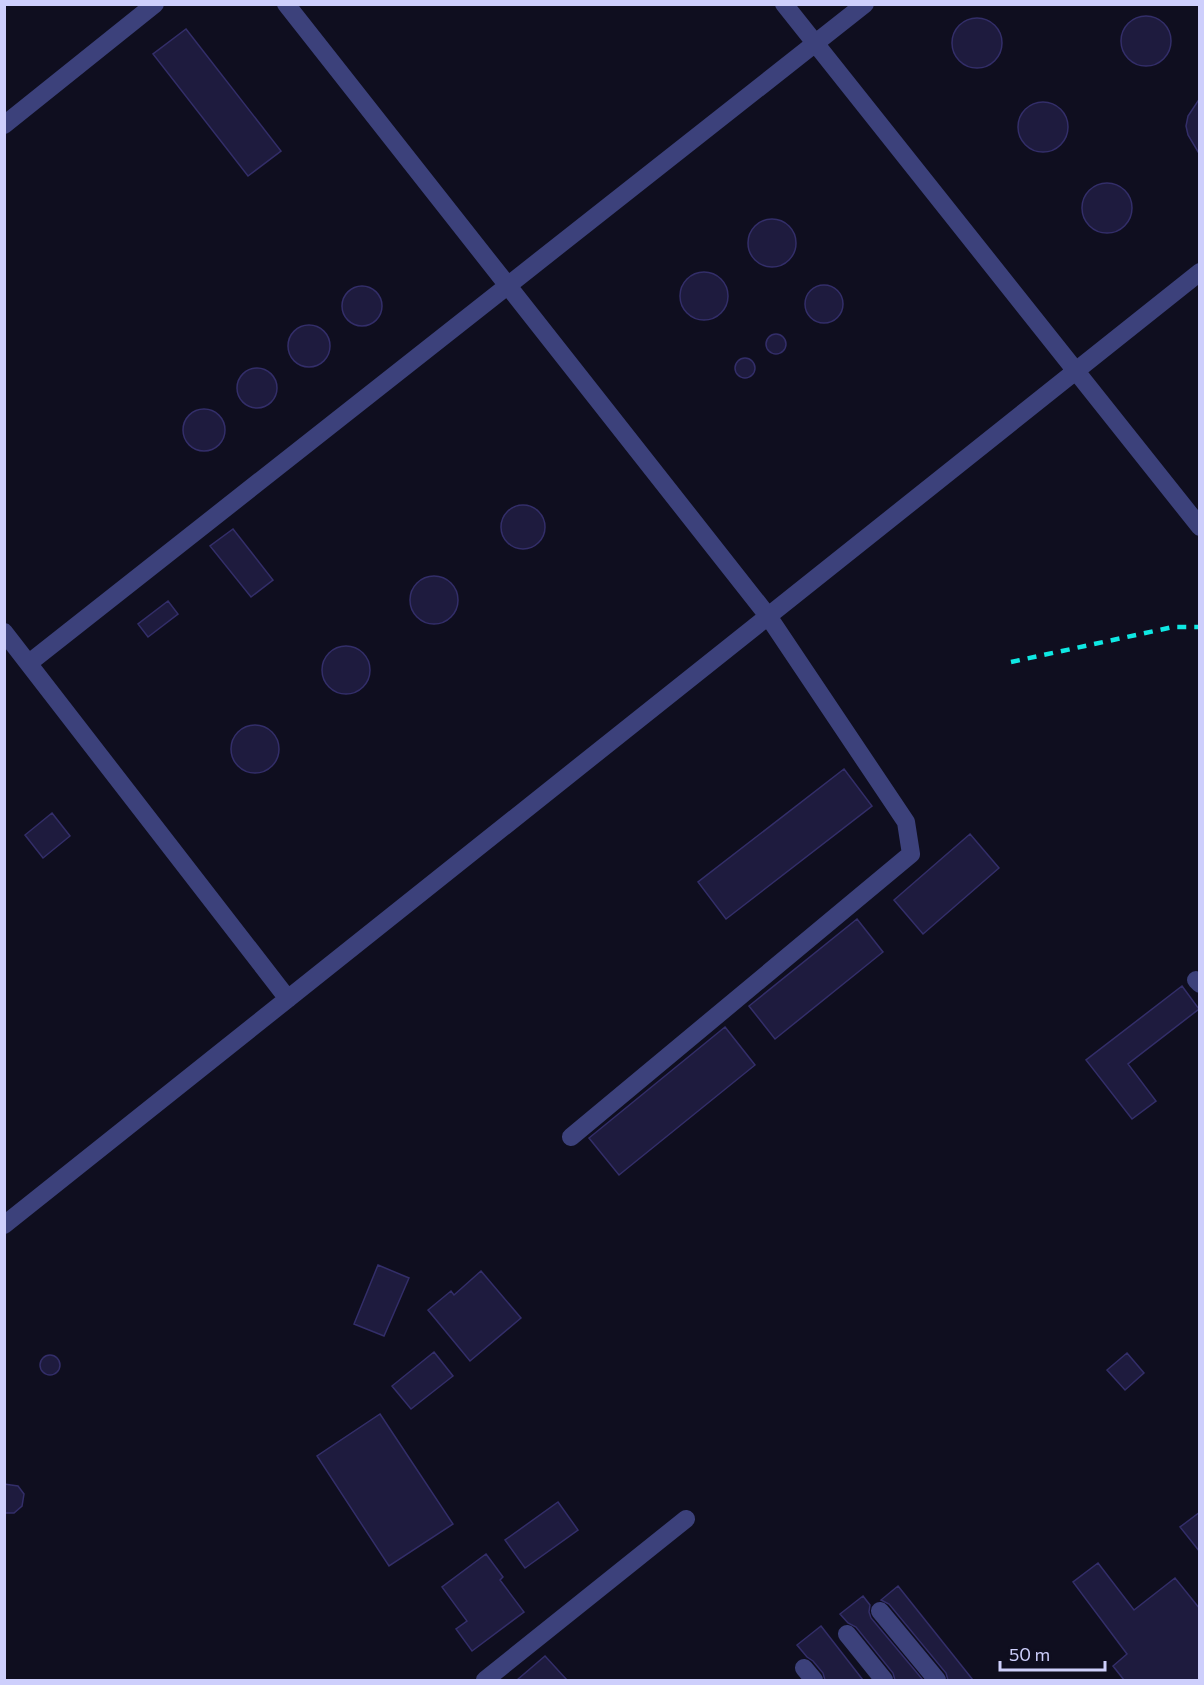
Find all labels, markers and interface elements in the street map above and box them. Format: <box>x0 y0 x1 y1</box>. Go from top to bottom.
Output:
scale bar <box>1000 1634 1105 1672</box>
text: 50 m <box>1009 1643 1050 1665</box>

